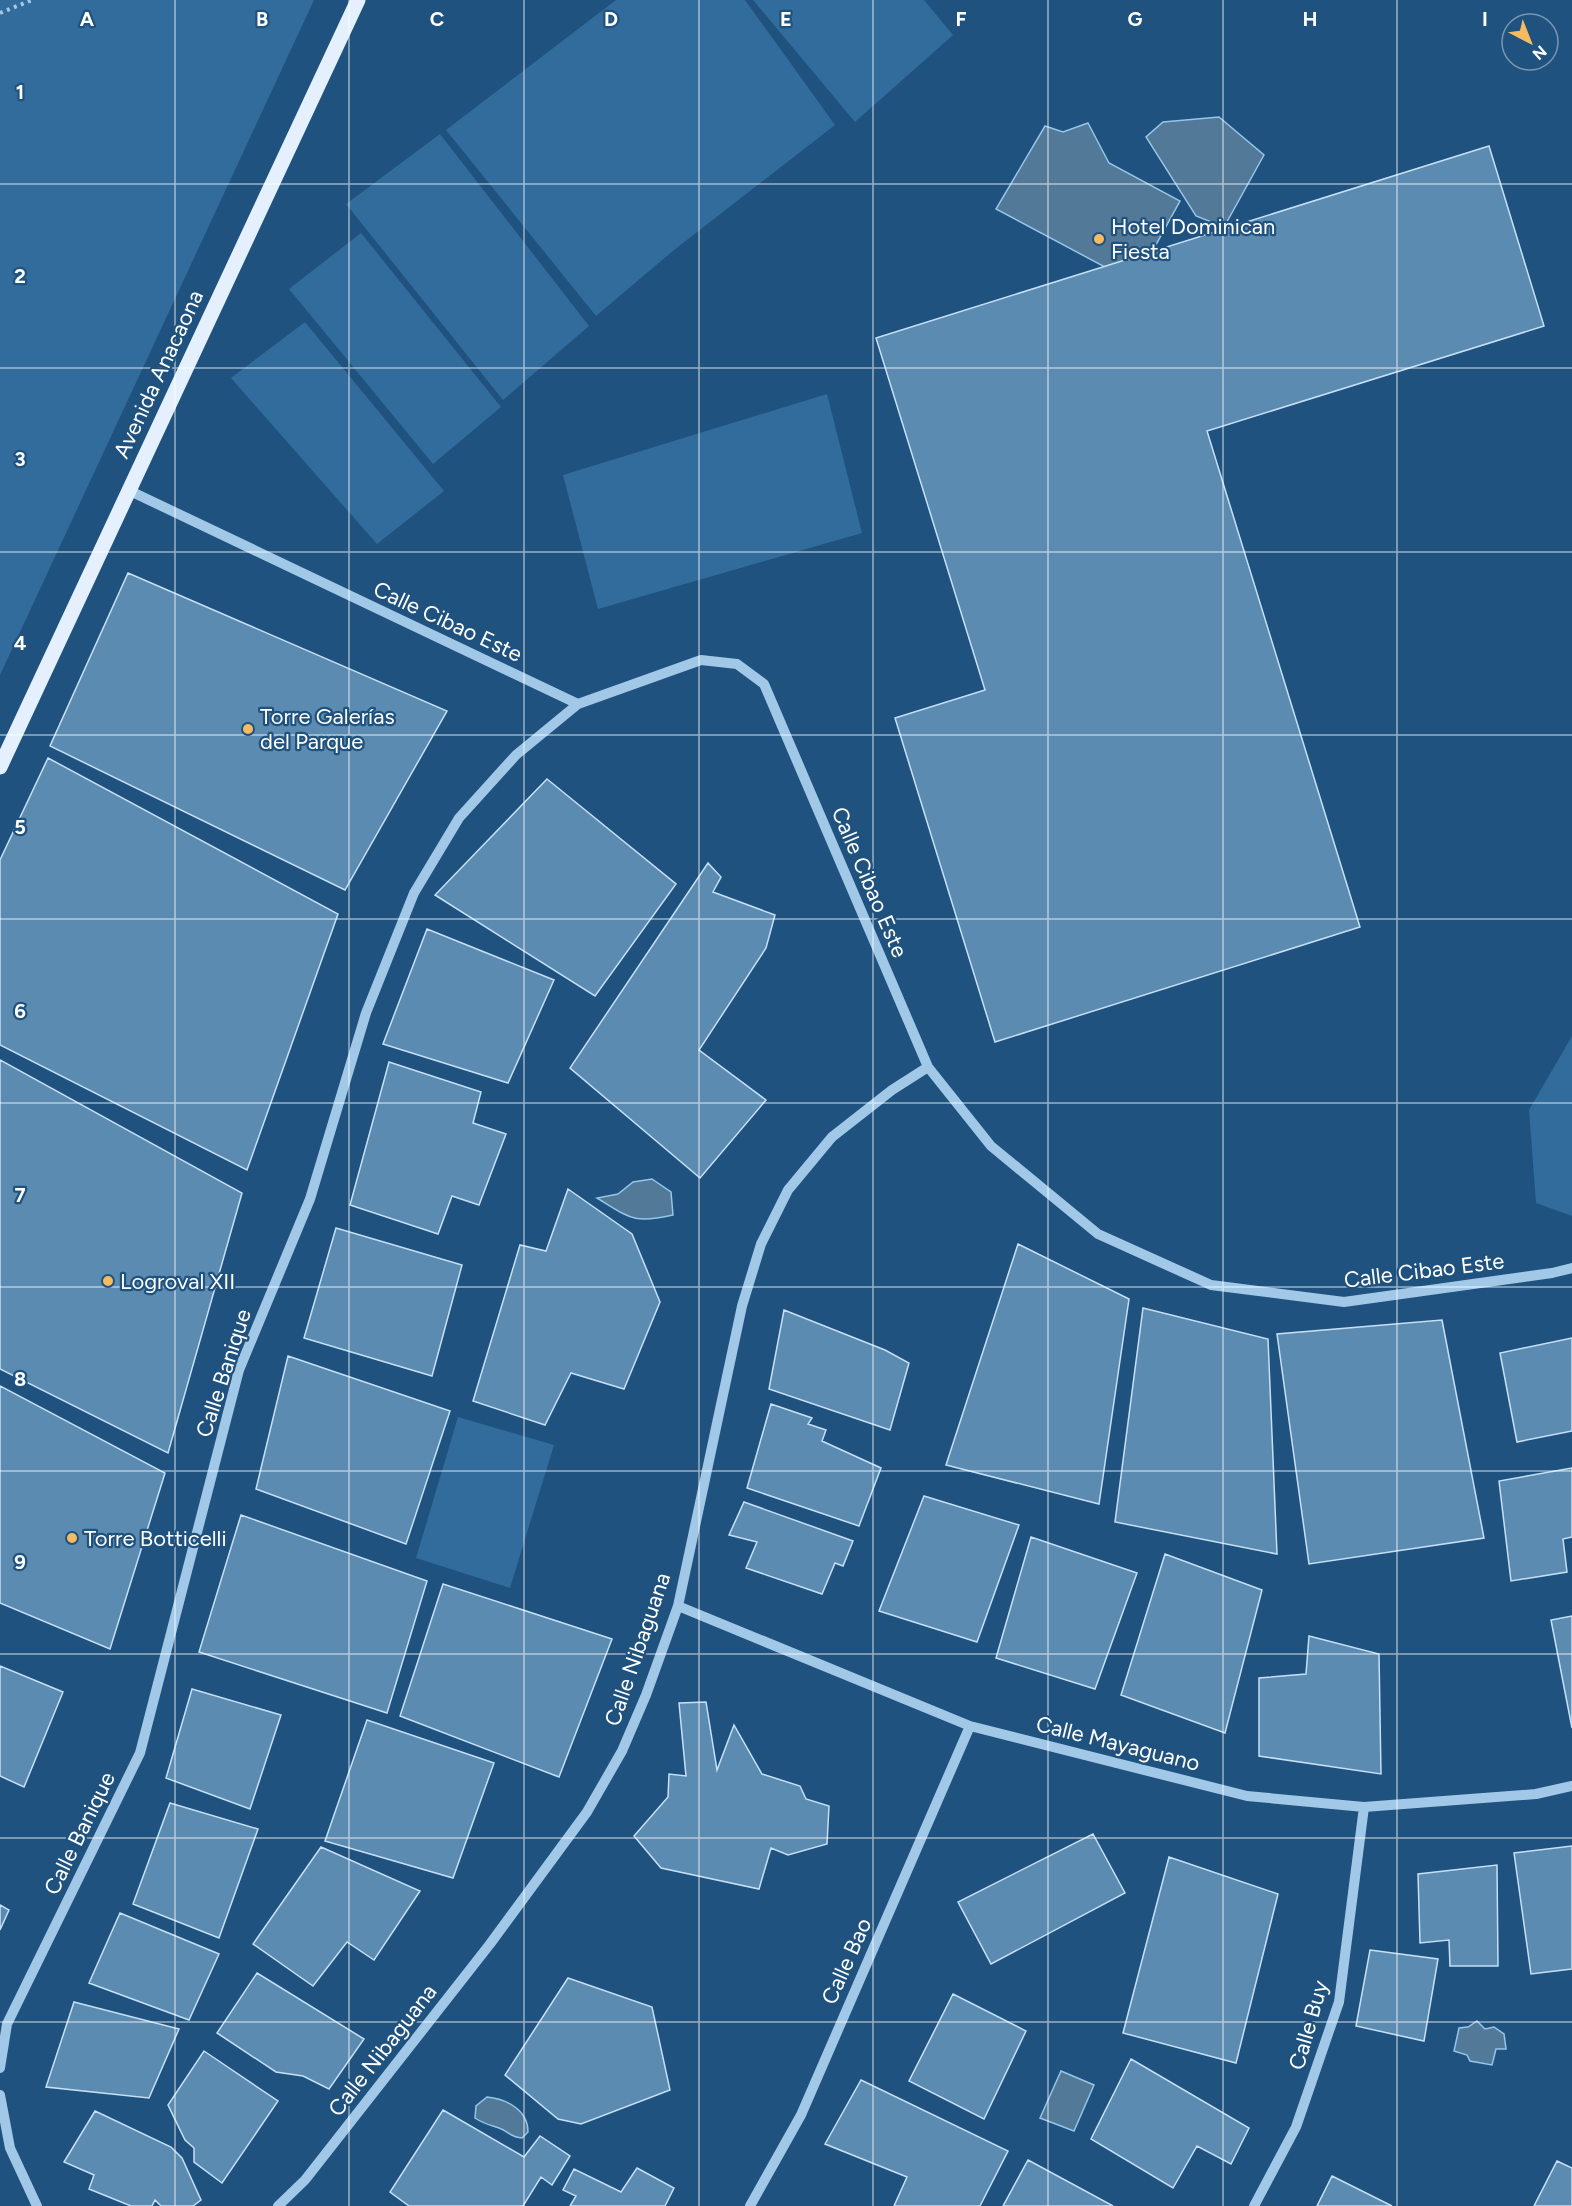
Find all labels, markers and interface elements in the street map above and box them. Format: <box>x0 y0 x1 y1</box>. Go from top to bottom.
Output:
text: A <box>80 7 95 31</box>
text: B <box>256 7 268 31</box>
text: C <box>430 7 444 31</box>
text: D <box>604 7 618 31</box>
text: E <box>780 7 792 31</box>
text: F <box>955 7 967 31</box>
text: G <box>1128 7 1143 31</box>
text: H <box>1303 7 1318 31</box>
text: I <box>1482 7 1488 31</box>
north arrow <box>1500 12 1560 72</box>
text: N <box>1529 42 1551 64</box>
text: 1 <box>16 80 24 104</box>
place label: Hotel Dominican Fiesta <box>1111 213 1275 265</box>
marker: Hotel Dominican Fiesta <box>1092 232 1106 246</box>
text: 2 <box>14 264 26 288</box>
street label: Avenida Anacaona <box>108 286 209 463</box>
text: 3 <box>14 447 26 471</box>
street label: Calle Cibao Este <box>369 575 526 668</box>
text: 4 <box>14 631 27 655</box>
place label: Torre Galerías del Parque <box>260 703 395 755</box>
marker: Torre Galerías del Parque <box>241 722 255 736</box>
street label: Calle Cibao Este <box>826 803 913 962</box>
text: 5 <box>14 815 26 839</box>
text: 6 <box>14 999 26 1023</box>
text: 7 <box>14 1183 26 1207</box>
street label: Calle Cibao Este <box>1343 1247 1506 1294</box>
place label: Logroval XII <box>120 1268 235 1295</box>
marker: Logroval XII <box>101 1274 115 1288</box>
street label: Calle Banique <box>190 1306 257 1441</box>
text: 8 <box>14 1367 26 1391</box>
place label: Torre Botticelli <box>84 1525 227 1552</box>
marker: Torre Botticelli <box>65 1531 79 1545</box>
text: 9 <box>14 1550 26 1574</box>
street label: Calle Nibaguana <box>599 1569 676 1729</box>
street label: Calle Mayaguano <box>1033 1710 1203 1777</box>
street label: Calle Banique <box>38 1767 121 1899</box>
street label: Calle Bao <box>815 1914 877 2009</box>
street label: Calle Buy <box>1283 1977 1334 2073</box>
street label: Calle Nibaguana <box>322 1979 442 2122</box>

